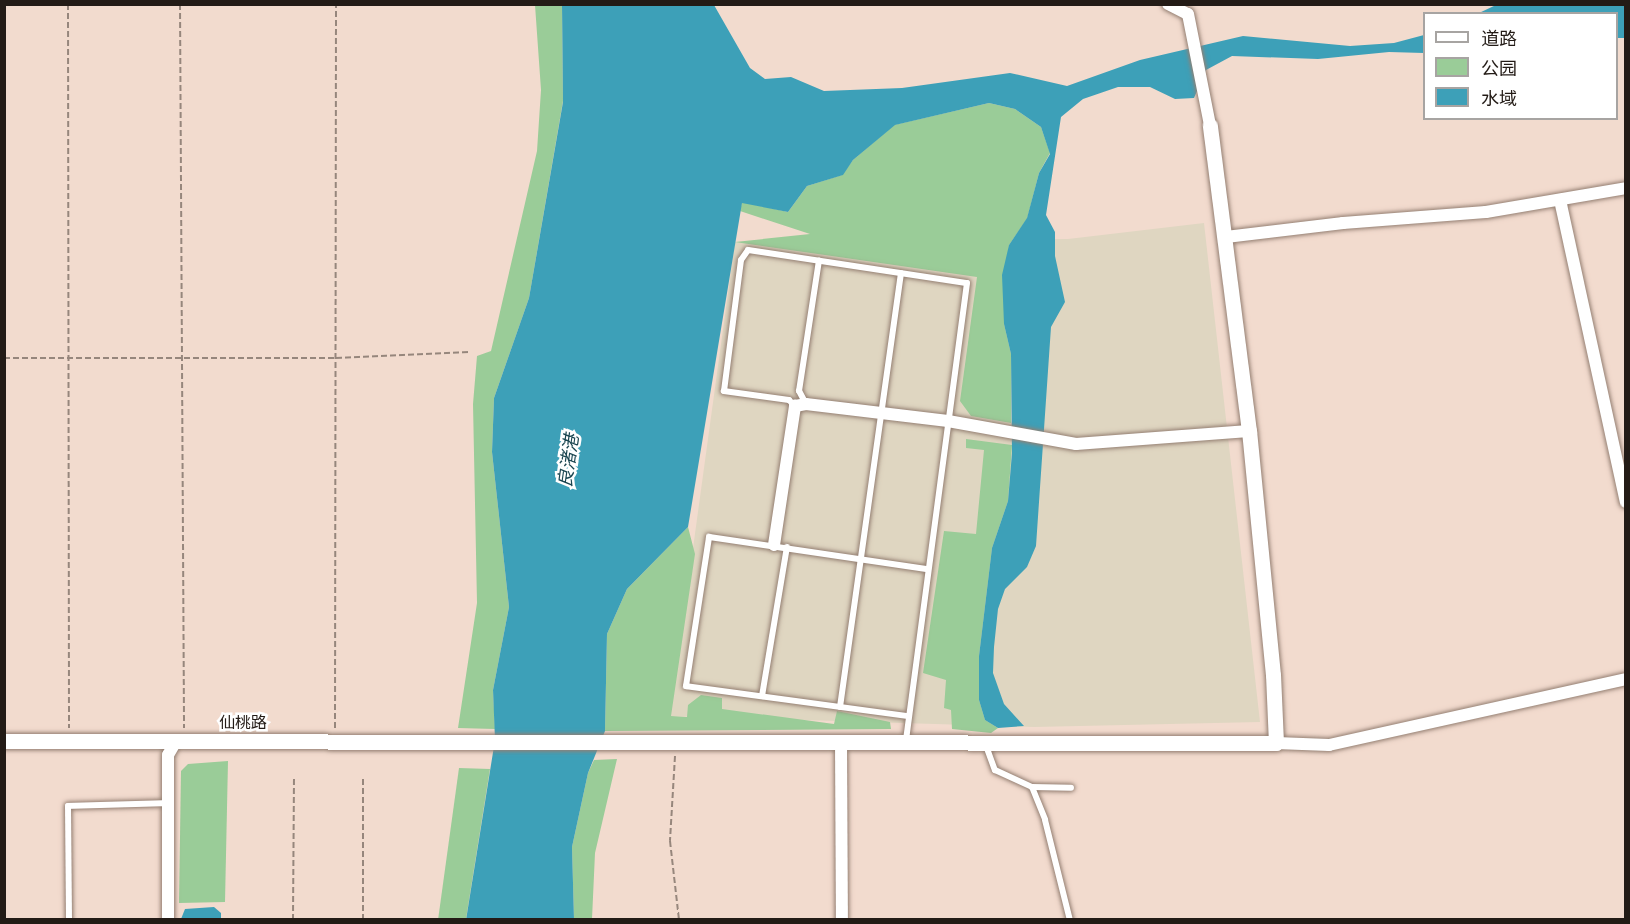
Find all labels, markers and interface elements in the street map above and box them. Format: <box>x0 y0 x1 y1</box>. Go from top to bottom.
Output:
legend <box>1423 12 1618 120</box>
text: 道路 <box>1481 28 1517 50</box>
text: 公园 <box>1481 58 1517 80</box>
text: 水域 <box>1481 88 1517 110</box>
water label: 良渚港 <box>555 433 583 489</box>
street label: 仙桃路 <box>219 713 267 733</box>

